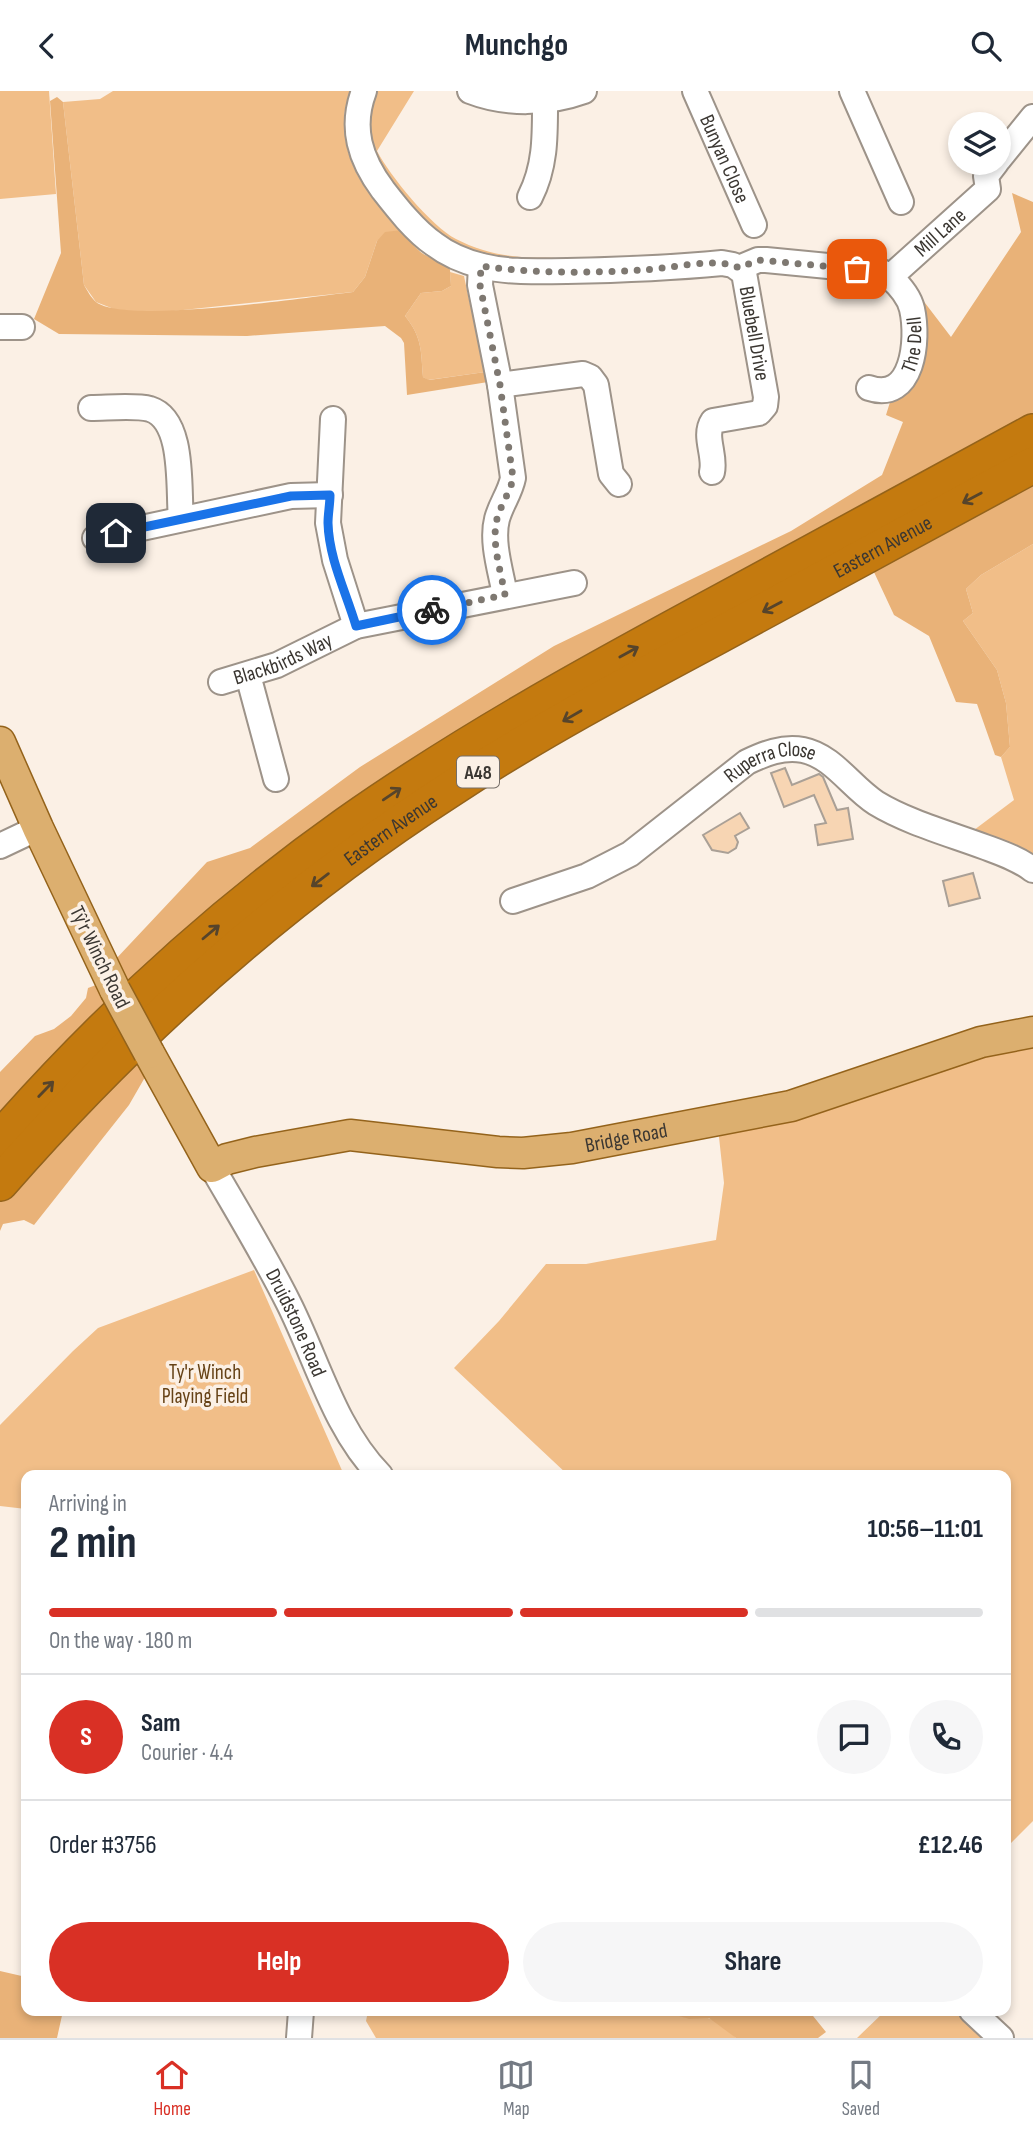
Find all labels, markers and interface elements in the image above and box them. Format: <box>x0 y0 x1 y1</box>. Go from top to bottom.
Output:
text: Munchgo <box>465 26 568 65</box>
icon: back <box>28 27 66 65</box>
icon: search <box>967 27 1005 65</box>
street label: Bunyan Close <box>694 111 755 207</box>
map controls <box>948 112 1011 175</box>
button: layers <box>948 112 1011 175</box>
street label: Mill Lane <box>909 203 971 262</box>
pin <box>827 239 887 299</box>
icon: bag <box>838 250 876 288</box>
street label: Bluebell Drive <box>734 284 775 383</box>
street label: The Dell <box>896 315 928 377</box>
one-way arrow <box>962 492 983 506</box>
pin <box>86 503 146 563</box>
street label: Eastern Avenue <box>829 510 937 584</box>
icon: home <box>97 514 135 552</box>
courier <box>397 575 467 645</box>
icon: bike <box>413 591 451 629</box>
one-way arrow <box>762 601 783 614</box>
street label: Blackbirds Way <box>230 628 337 691</box>
one-way arrow <box>618 645 638 659</box>
one-way arrow <box>563 709 583 723</box>
street label: Ruperra Close <box>719 737 820 788</box>
road number: A48 <box>457 757 499 787</box>
one-way arrow <box>382 787 401 801</box>
street label: Eastern Avenue <box>339 789 442 871</box>
one-way arrow <box>311 873 330 887</box>
street label: Tŷ'r Winch Road <box>64 902 135 1012</box>
one-way arrow <box>201 924 219 940</box>
one-way arrow <box>38 1080 55 1097</box>
street label: Bridge Road <box>583 1118 669 1158</box>
street label: Druidstone Road <box>260 1264 331 1380</box>
park label: Ty'r Winch Playing Field <box>162 1360 248 1409</box>
text: Arriving in <box>49 1490 127 1518</box>
text: 10:56–11:01 <box>867 1514 983 1545</box>
text: 2 min <box>49 1516 137 1571</box>
text: On the way · 180 m <box>49 1627 192 1655</box>
button: chat <box>817 1700 891 1774</box>
button: phone <box>909 1700 983 1774</box>
text: Sam <box>141 1708 181 1739</box>
text: S <box>80 1722 92 1753</box>
text: Courier · 4.4 <box>141 1739 233 1767</box>
text: Order #3756 <box>49 1830 157 1861</box>
text: £12.46 <box>917 1830 983 1861</box>
button: Help <box>49 1922 509 2002</box>
button: Share <box>523 1922 983 2002</box>
tab: Home <box>153 2056 191 2121</box>
tab: Map <box>497 2056 535 2121</box>
tab: Saved <box>842 2056 880 2121</box>

